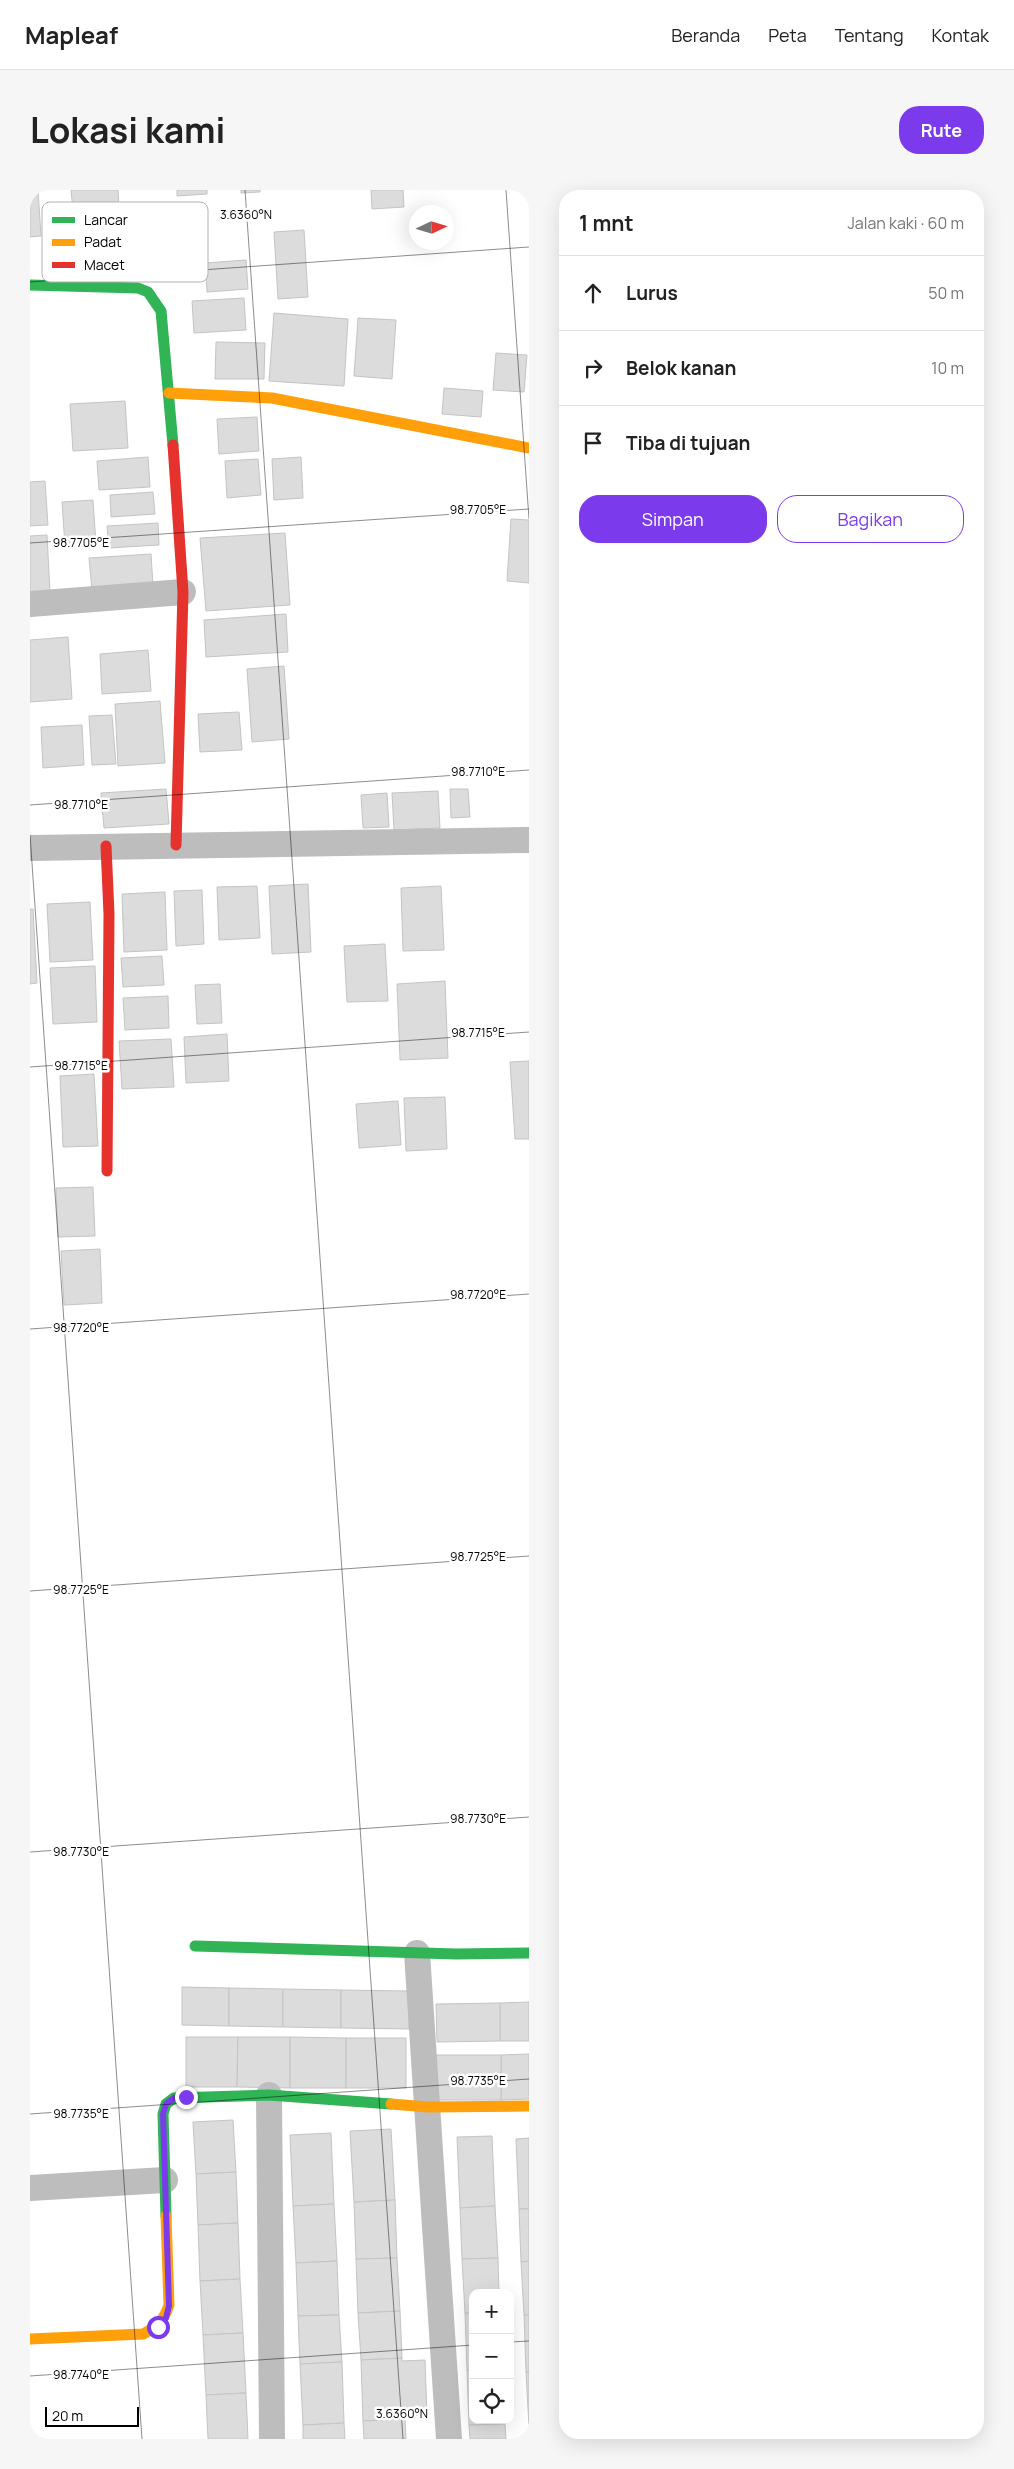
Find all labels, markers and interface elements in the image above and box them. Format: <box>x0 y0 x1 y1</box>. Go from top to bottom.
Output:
text: Mapleaf <box>25 18 118 51</box>
text: Beranda <box>671 23 740 47</box>
text: Peta <box>768 23 807 47</box>
text: Tentang <box>835 23 904 47</box>
text: Kontak <box>932 23 989 47</box>
text: Lokasi kami <box>30 106 225 154</box>
button: Rute <box>899 106 984 154</box>
legend <box>42 202 208 282</box>
north arrow <box>409 205 454 250</box>
text: 3.6360°N <box>220 206 272 223</box>
text: 1 mnt <box>579 209 634 237</box>
text: Lancar <box>84 210 128 229</box>
text: Jalan kaki · 60 m <box>847 212 964 234</box>
text: Padat <box>84 232 122 251</box>
text: Macet <box>84 255 125 274</box>
icon: ahead <box>579 279 607 307</box>
text: Lurus <box>626 280 678 306</box>
text: 50 m <box>928 282 964 304</box>
icon: right <box>579 354 607 382</box>
text: Belok kanan <box>626 355 736 381</box>
text: 10 m <box>931 357 964 379</box>
icon: arrive <box>579 429 607 457</box>
text: Tiba di tujuan <box>626 430 750 456</box>
button: Simpan <box>579 495 767 543</box>
button: Bagikan <box>777 495 964 543</box>
text: 98.7705°E <box>450 501 506 518</box>
text: 98.7705°E <box>53 534 109 551</box>
text: 98.7710°E <box>451 763 505 780</box>
text: 98.7710°E <box>54 796 108 813</box>
text: 98.7715°E <box>451 1024 505 1041</box>
text: 98.7715°E <box>54 1057 108 1074</box>
text: 98.7720°E <box>450 1286 506 1303</box>
text: 98.7720°E <box>53 1319 109 1336</box>
text: 98.7725°E <box>450 1548 506 1565</box>
text: 98.7725°E <box>53 1581 109 1598</box>
text: 98.7730°E <box>450 1810 506 1827</box>
text: 98.7730°E <box>53 1843 109 1860</box>
text: 98.7735°E <box>450 2072 506 2089</box>
route end <box>175 2086 198 2109</box>
text: 98.7735°E <box>53 2105 109 2122</box>
map controls <box>469 2289 514 2424</box>
button: + <box>469 2289 514 2334</box>
route start <box>147 2316 170 2339</box>
button: − <box>469 2334 514 2379</box>
text: 98.7740°E <box>53 2366 109 2383</box>
button: locate <box>469 2379 514 2424</box>
scale bar <box>45 2404 139 2427</box>
text: 3.6360°N <box>376 2405 428 2422</box>
text: 20 m <box>52 2406 83 2425</box>

